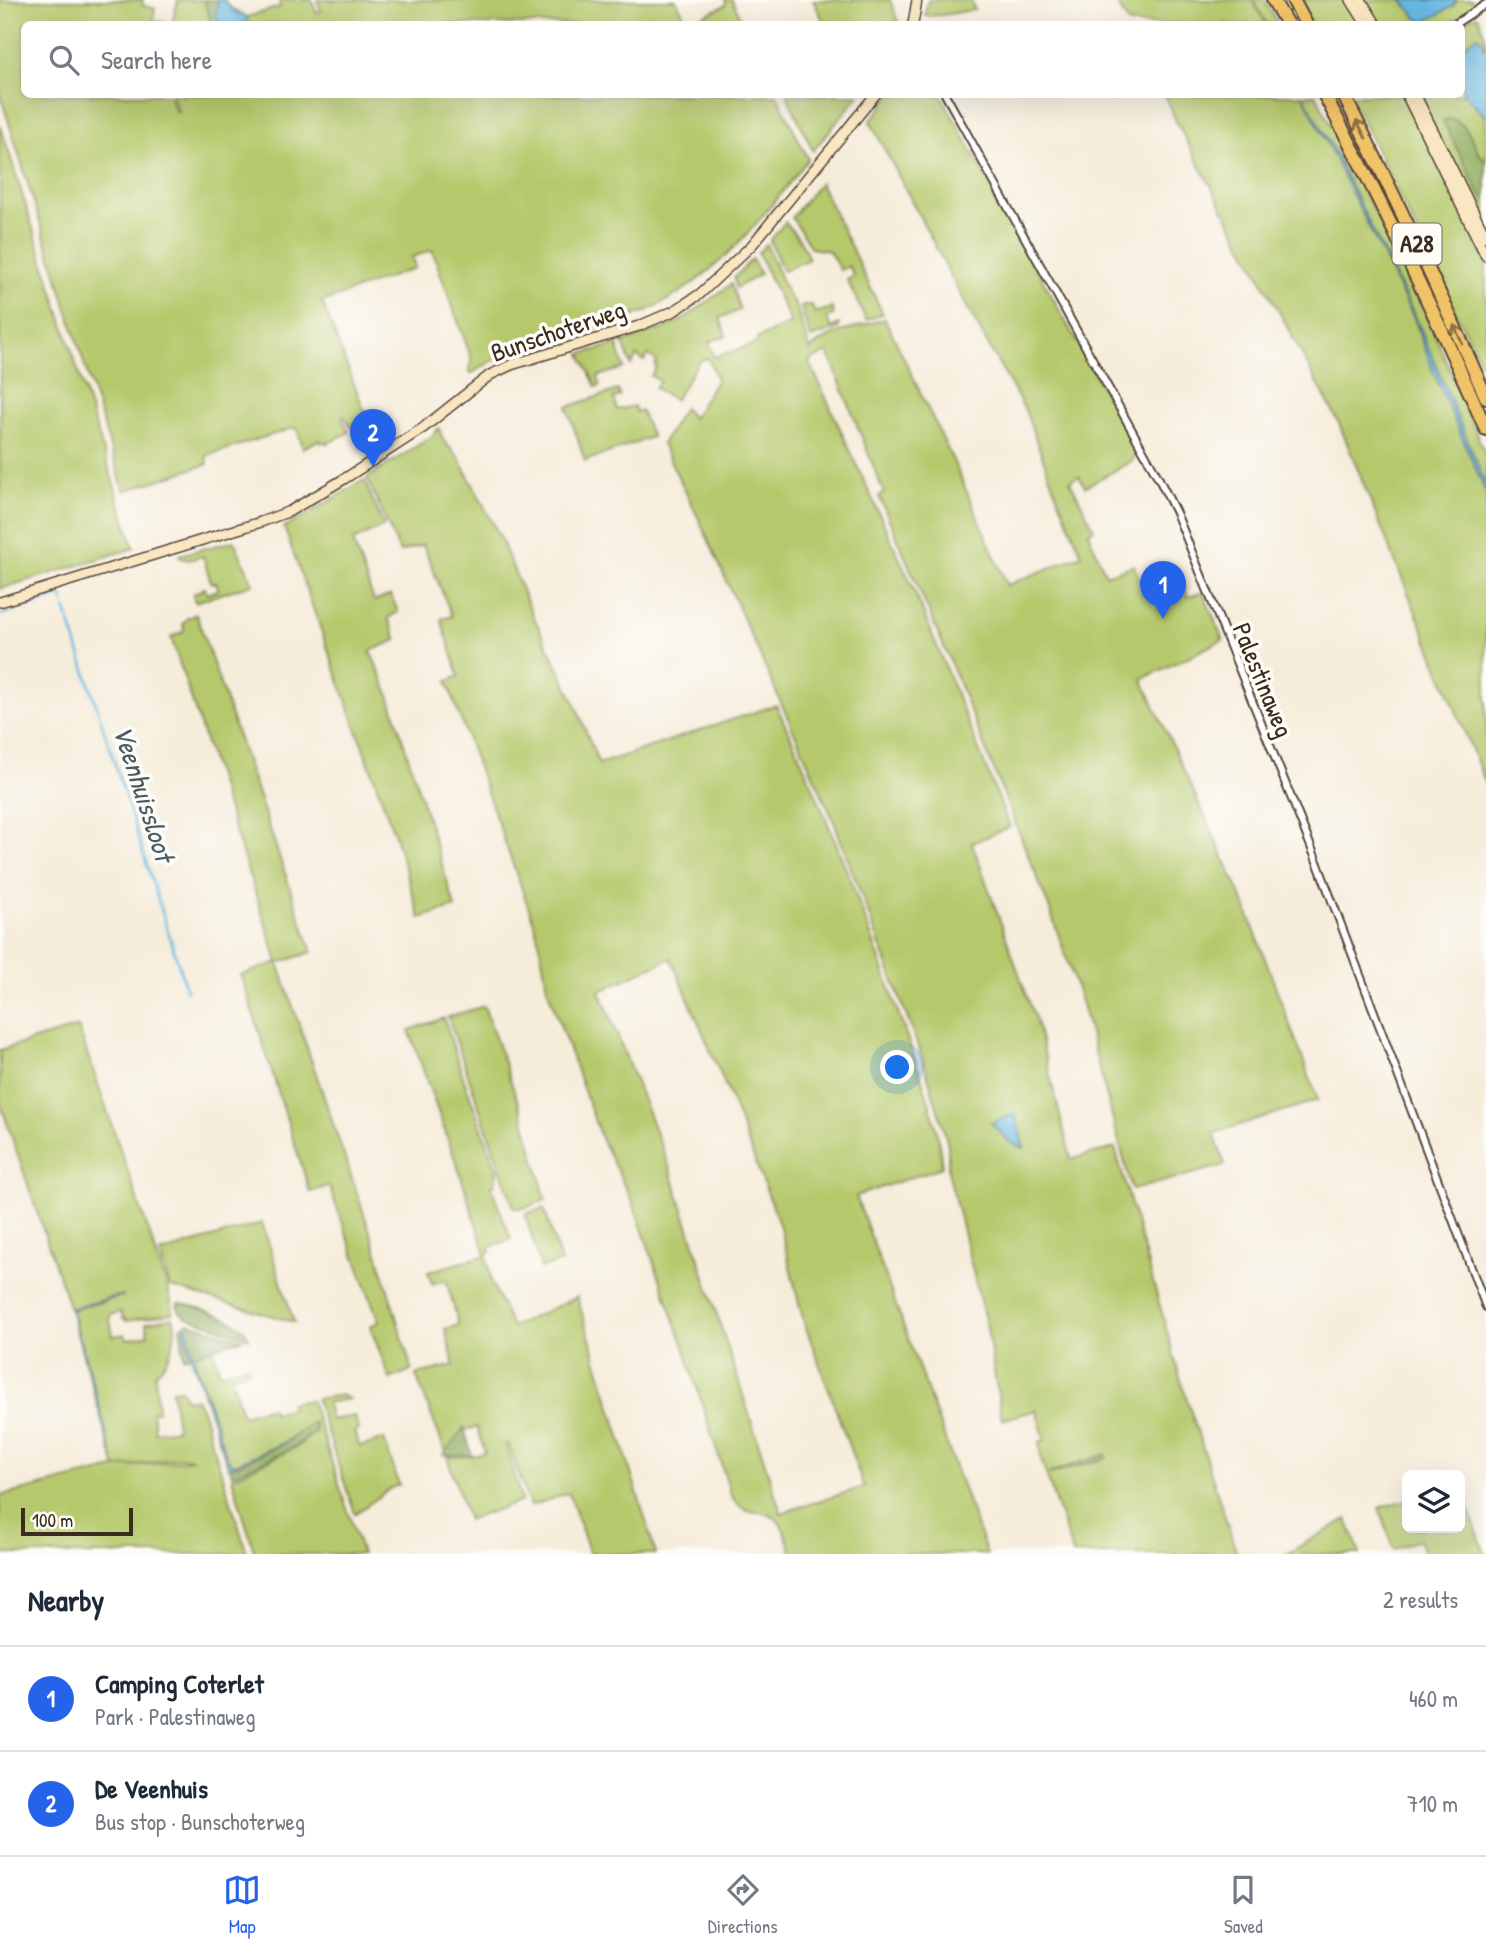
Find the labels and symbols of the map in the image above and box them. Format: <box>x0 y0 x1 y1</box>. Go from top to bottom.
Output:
one-way arrow <box>1353 119 1367 140</box>
road number: A28 <box>1392 224 1442 264</box>
street label: Bunschoterweg <box>486 291 630 370</box>
one-way arrow <box>1451 324 1464 345</box>
pin: 2 <box>350 409 396 467</box>
pin: 1 <box>1140 561 1186 619</box>
street label: Palestinaweg <box>1225 617 1302 742</box>
water label: Veenhuissloot <box>104 720 185 870</box>
your location <box>880 1050 914 1084</box>
scale bar <box>21 1505 133 1537</box>

